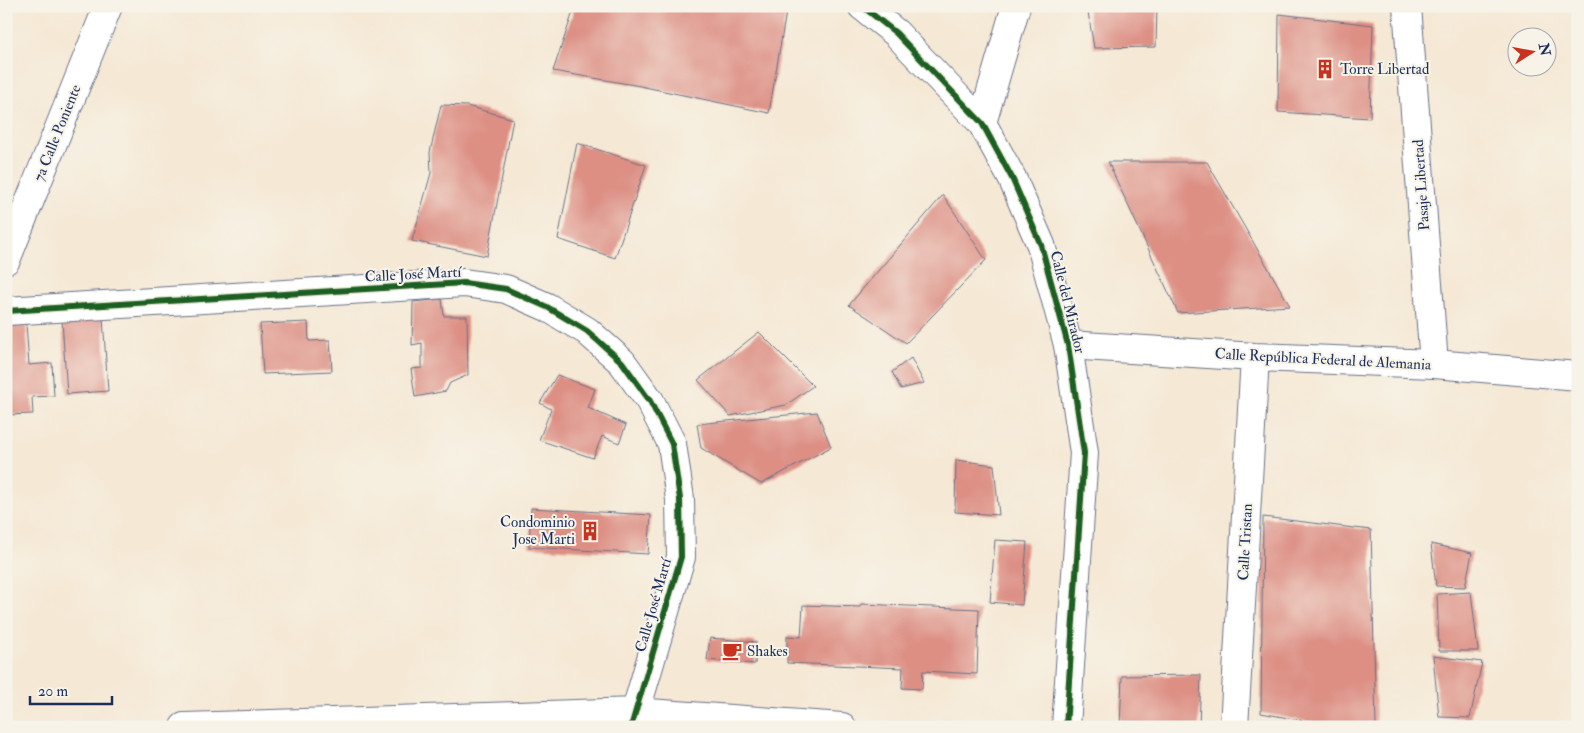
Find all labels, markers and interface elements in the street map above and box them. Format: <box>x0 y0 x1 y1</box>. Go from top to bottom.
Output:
north arrow <box>1506 28 1556 78</box>
text: N <box>1535 41 1554 58</box>
building icon: Torre Libertad <box>1314 58 1336 80</box>
place label: Torre Libertad <box>1340 60 1430 79</box>
street label: 7a Calle Poniente <box>29 82 85 184</box>
street label: Pasaje Libertad <box>1409 138 1434 231</box>
street label: Calle del Mirador <box>1046 249 1090 356</box>
street label: Calle José Martí <box>364 262 463 288</box>
street label: Calle República Federal de Alemania <box>1214 344 1432 376</box>
street label: Calle Tristan <box>1234 503 1257 581</box>
place label: Condominio Jose Marti <box>500 513 575 550</box>
building icon: Condominio Jose Marti <box>579 520 601 542</box>
street label: Calle José Martí <box>631 555 677 655</box>
cafe icon: Shakes <box>721 640 743 662</box>
place label: Shakes <box>747 642 788 661</box>
scale bar <box>30 673 112 705</box>
text: 20 m <box>38 682 68 701</box>

